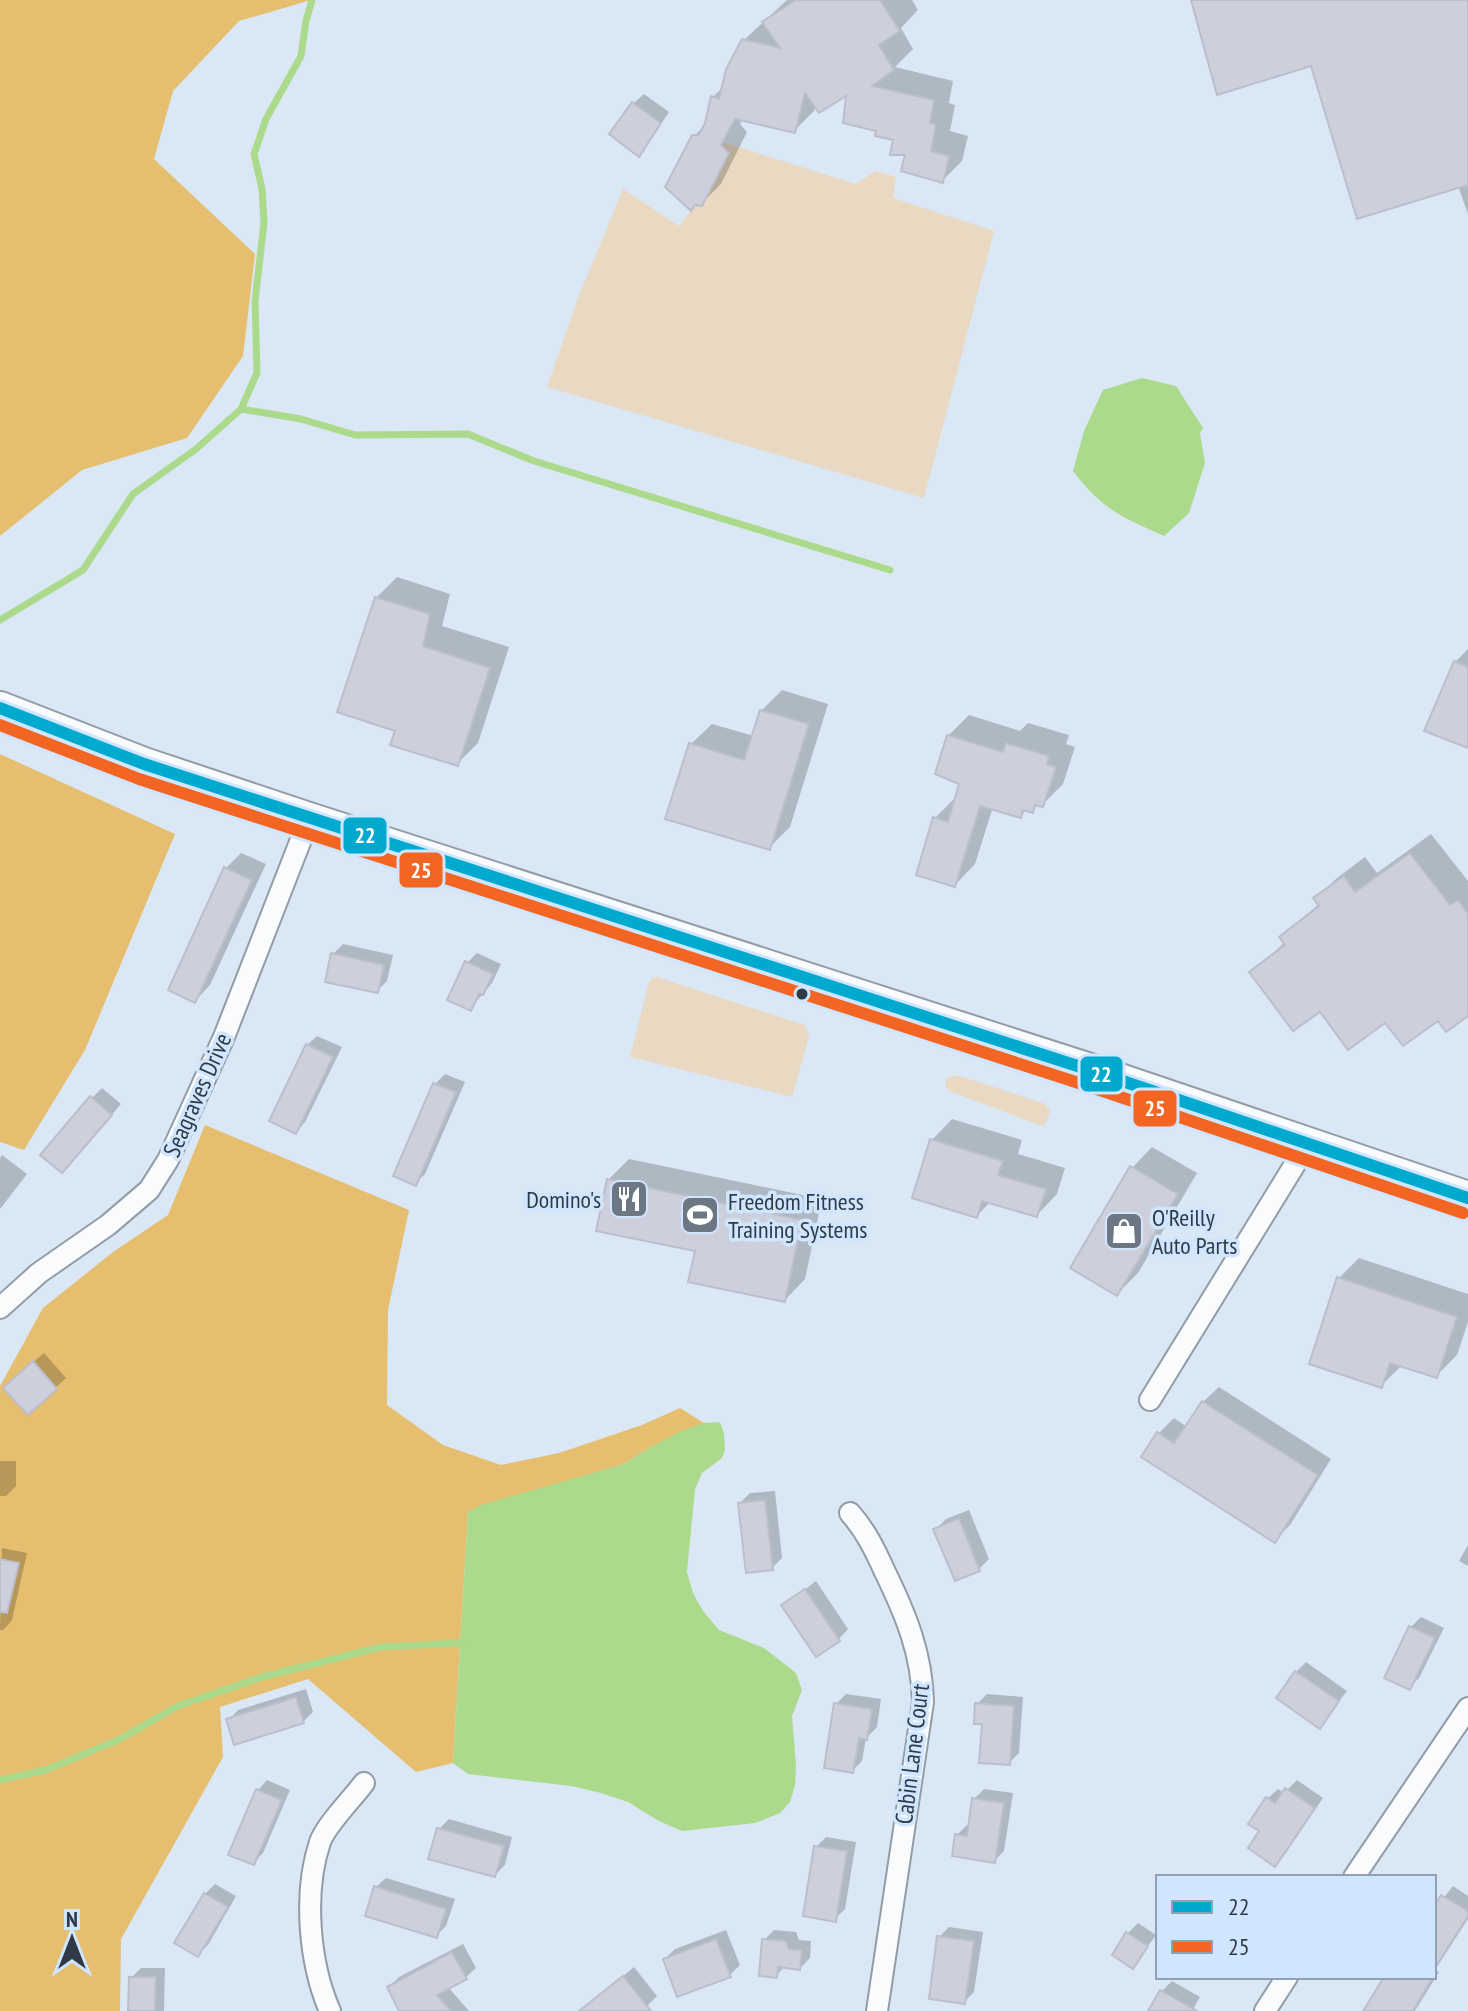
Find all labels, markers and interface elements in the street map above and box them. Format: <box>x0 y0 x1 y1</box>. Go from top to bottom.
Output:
line badge: 22 <box>342 816 388 855</box>
text: 22 <box>354 821 376 849</box>
line badge: 25 <box>398 851 444 889</box>
text: 25 <box>410 856 432 884</box>
unlabelled marker <box>794 986 810 1002</box>
street label: Seagraves Drive <box>156 1028 238 1162</box>
line badge: 22 <box>1079 1055 1124 1093</box>
text: 22 <box>1090 1060 1112 1088</box>
line badge: 25 <box>1132 1089 1178 1128</box>
text: 25 <box>1144 1094 1166 1122</box>
restaurant icon: Domino's <box>608 1178 650 1220</box>
place label: Domino's <box>526 1184 601 1215</box>
place label: Freedom Fitness Training Systems <box>728 1186 867 1245</box>
sports icon: Freedom Fitness Training Systems <box>679 1194 721 1236</box>
place label: O'Reilly Auto Parts <box>1152 1202 1237 1261</box>
shop icon: O'Reilly Auto Parts <box>1103 1210 1145 1252</box>
street label: Cabin Lane Court <box>888 1682 936 1826</box>
legend <box>1156 1875 1436 1979</box>
text: 22 <box>1228 1891 1250 1922</box>
north arrow <box>32 1899 112 1979</box>
text: N <box>66 1905 78 1933</box>
text: 25 <box>1228 1931 1250 1962</box>

